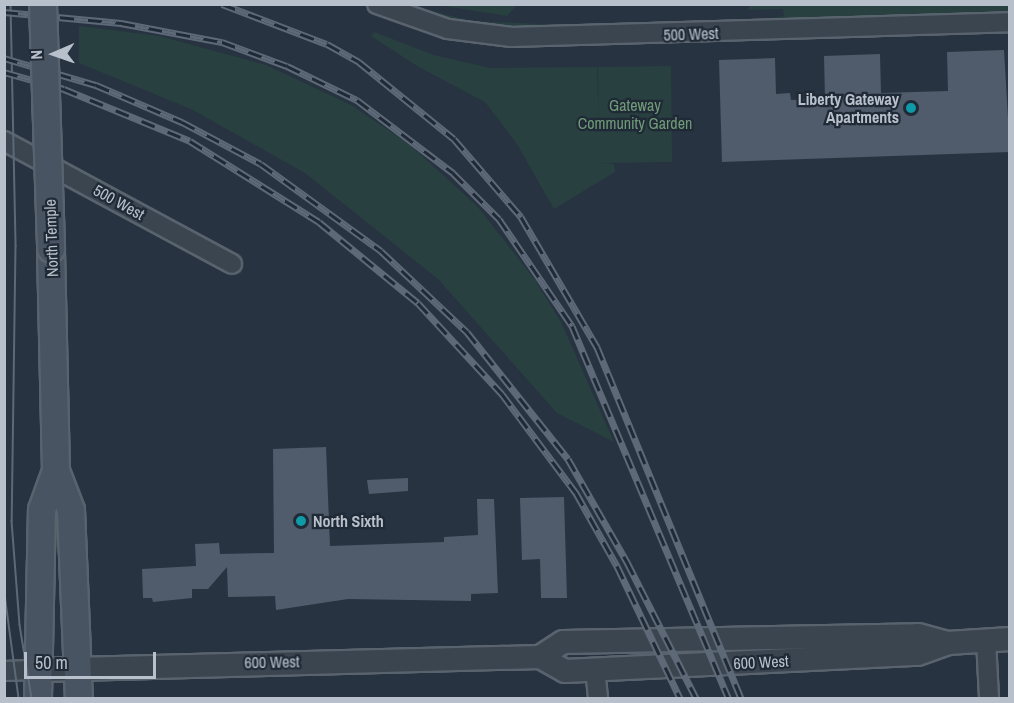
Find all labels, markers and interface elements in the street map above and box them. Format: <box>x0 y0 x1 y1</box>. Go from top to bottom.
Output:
street label: 500 West <box>663 23 719 45</box>
north arrow <box>24 24 84 84</box>
text: N <box>25 50 47 60</box>
place label: Liberty Gateway Apartments <box>798 89 899 127</box>
park label: Gateway Community Garden <box>578 95 692 133</box>
marker: Liberty Gateway Apartments <box>904 101 918 115</box>
street label: 500 West <box>90 180 148 224</box>
street label: North Temple <box>40 199 62 277</box>
place label: North Sixth <box>313 511 384 531</box>
marker: North Sixth <box>294 514 308 528</box>
scale bar <box>27 640 159 678</box>
text: 50 m <box>35 650 68 675</box>
street label: 600 West <box>733 651 789 673</box>
street label: 600 West <box>244 652 300 672</box>

